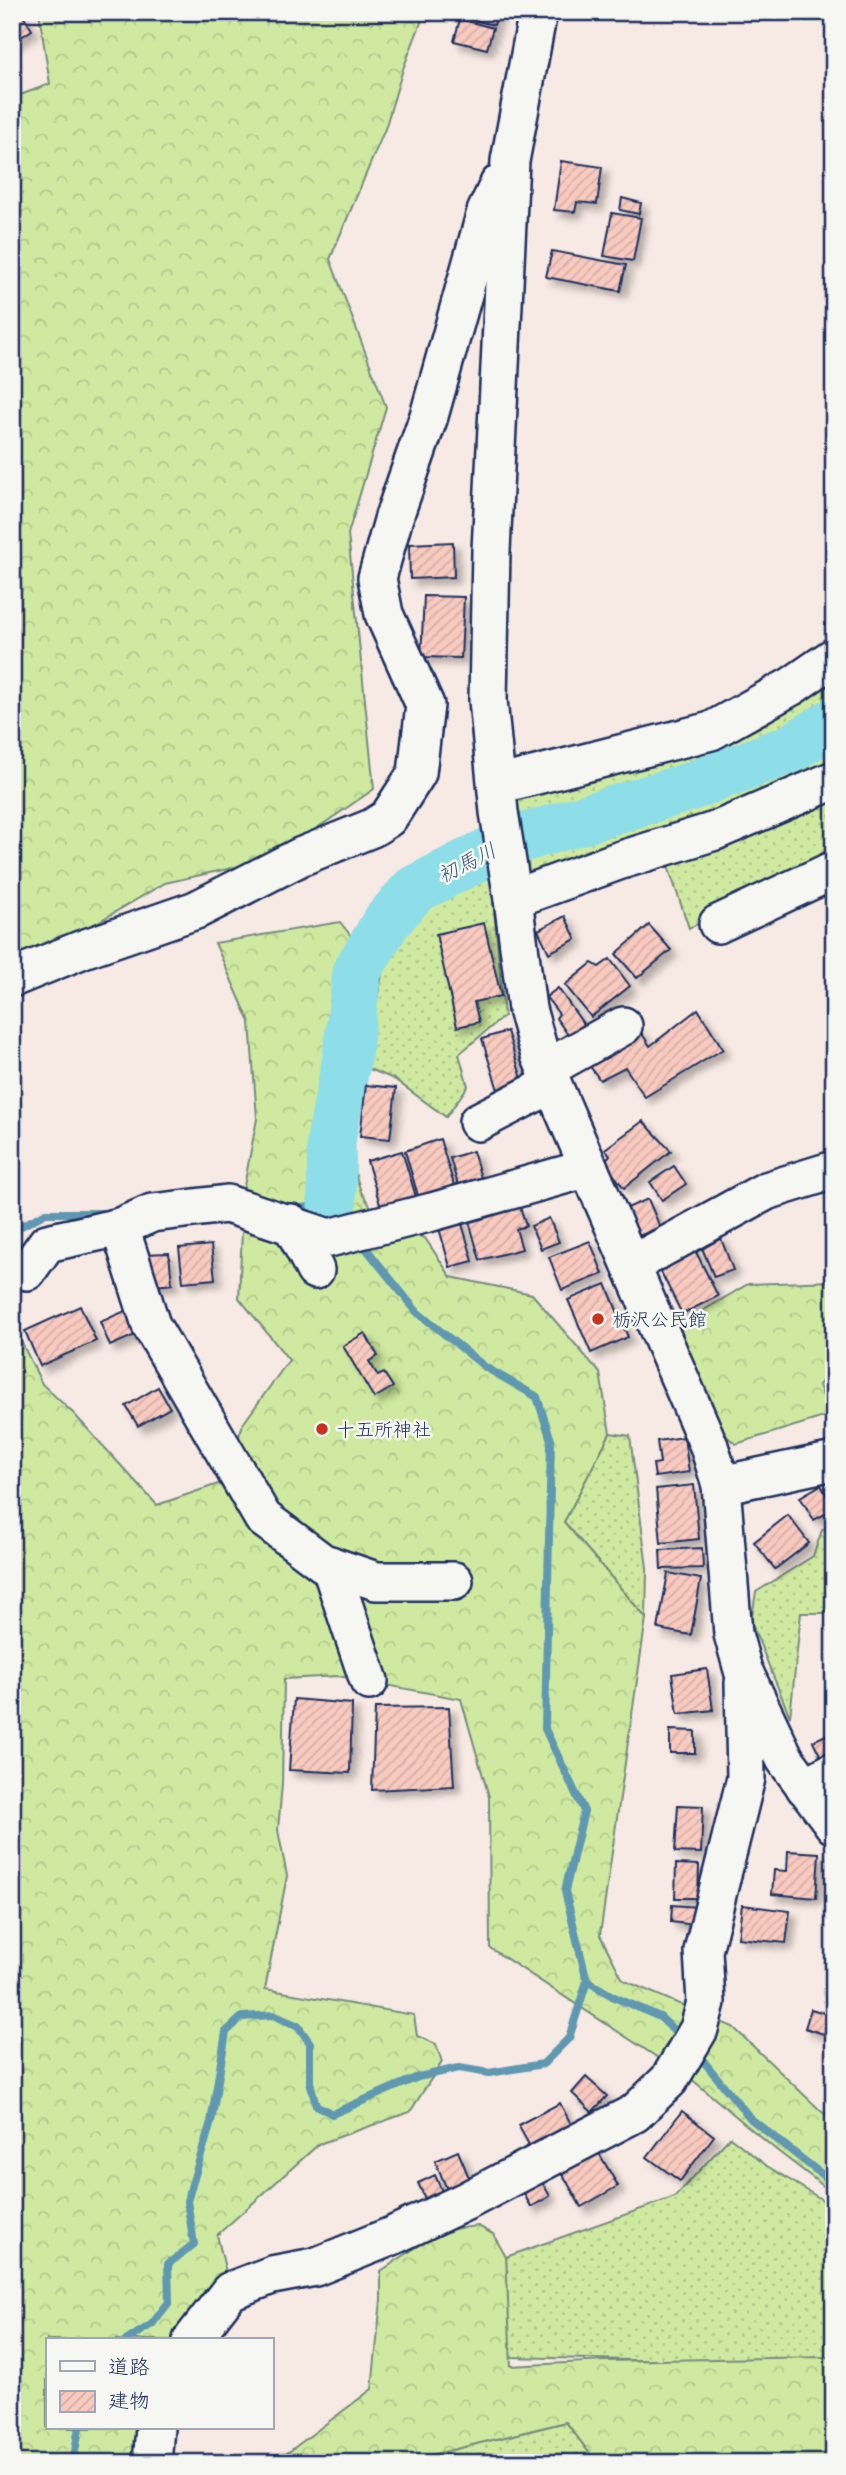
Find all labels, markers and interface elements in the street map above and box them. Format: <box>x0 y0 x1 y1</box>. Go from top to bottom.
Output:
water label: 初馬川 <box>433 838 501 889</box>
place label: 栃沢公民館 <box>612 1309 707 1332</box>
marker: 栃沢公民館 <box>590 1311 606 1327</box>
place label: 十五所神社 <box>336 1419 431 1442</box>
marker: 十五所神社 <box>314 1421 330 1437</box>
legend <box>46 2338 273 2430</box>
text: 道路 <box>108 2355 150 2380</box>
text: 建物 <box>108 2389 150 2414</box>

